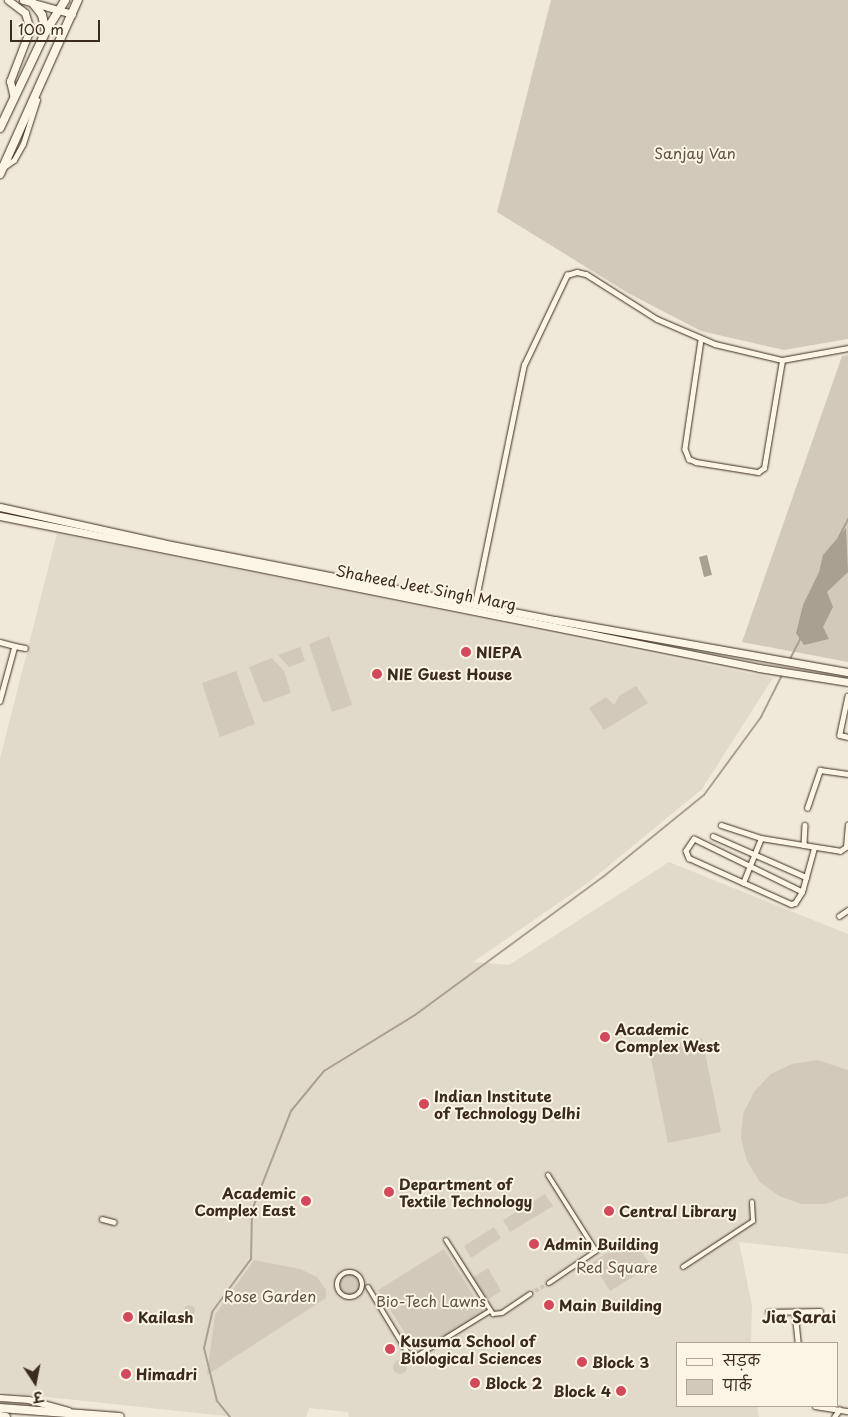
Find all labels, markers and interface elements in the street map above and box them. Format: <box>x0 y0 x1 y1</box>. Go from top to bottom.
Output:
scale bar <box>12 10 102 42</box>
text: 100 m <box>18 17 64 40</box>
park label: Sanjay Van <box>654 144 736 162</box>
street label: Shaheed Jeet Singh Marg <box>333 560 519 614</box>
place label: NIEPA <box>476 643 522 661</box>
marker: NIEPA <box>460 646 472 658</box>
place label: NIE Guest House <box>387 665 512 683</box>
marker: NIE Guest House <box>371 668 383 680</box>
place label: Academic Complex West <box>615 1019 722 1054</box>
marker: Academic Complex West <box>599 1031 611 1043</box>
place label: Indian Institute of Technology Delhi <box>434 1086 579 1121</box>
marker: Indian Institute of Technology Delhi <box>418 1098 430 1110</box>
place label: Department of Textile Technology <box>399 1174 533 1209</box>
place label: Academic Complex East <box>193 1183 296 1218</box>
marker: Department of Textile Technology <box>383 1186 395 1198</box>
marker: Academic Complex East <box>300 1195 312 1207</box>
place label: Central Library <box>619 1202 737 1220</box>
marker: Central Library <box>603 1205 615 1217</box>
place label: Admin Building <box>544 1235 659 1253</box>
marker: Admin Building <box>528 1238 540 1250</box>
park label: Red Square <box>575 1258 659 1276</box>
park label: Rose Garden <box>225 1287 315 1305</box>
park label: Bio-Tech Lawns <box>376 1292 486 1310</box>
place label: Main Building <box>559 1296 663 1314</box>
marker: Main Building <box>543 1299 555 1311</box>
district label: Jia Sarai <box>762 1306 836 1326</box>
place label: Kailash <box>138 1308 194 1326</box>
marker: Kailash <box>122 1311 134 1323</box>
place label: Kusuma School of Biological Sciences <box>400 1331 543 1366</box>
legend <box>676 1342 838 1407</box>
marker: Kusuma School of Biological Sciences <box>384 1343 396 1355</box>
text: सड़क <box>723 1348 760 1371</box>
place label: Block 3 <box>592 1353 649 1371</box>
marker: Block 3 <box>576 1356 588 1368</box>
north arrow <box>10 1357 60 1407</box>
place label: Himadri <box>136 1365 197 1383</box>
marker: Himadri <box>120 1368 132 1380</box>
text: पार्क <box>723 1373 751 1396</box>
place label: Block 2 <box>485 1374 543 1392</box>
marker: Block 2 <box>469 1377 481 1389</box>
place label: Block 4 <box>554 1382 611 1400</box>
marker: Block 4 <box>615 1385 627 1397</box>
text: उ <box>31 1386 45 1408</box>

